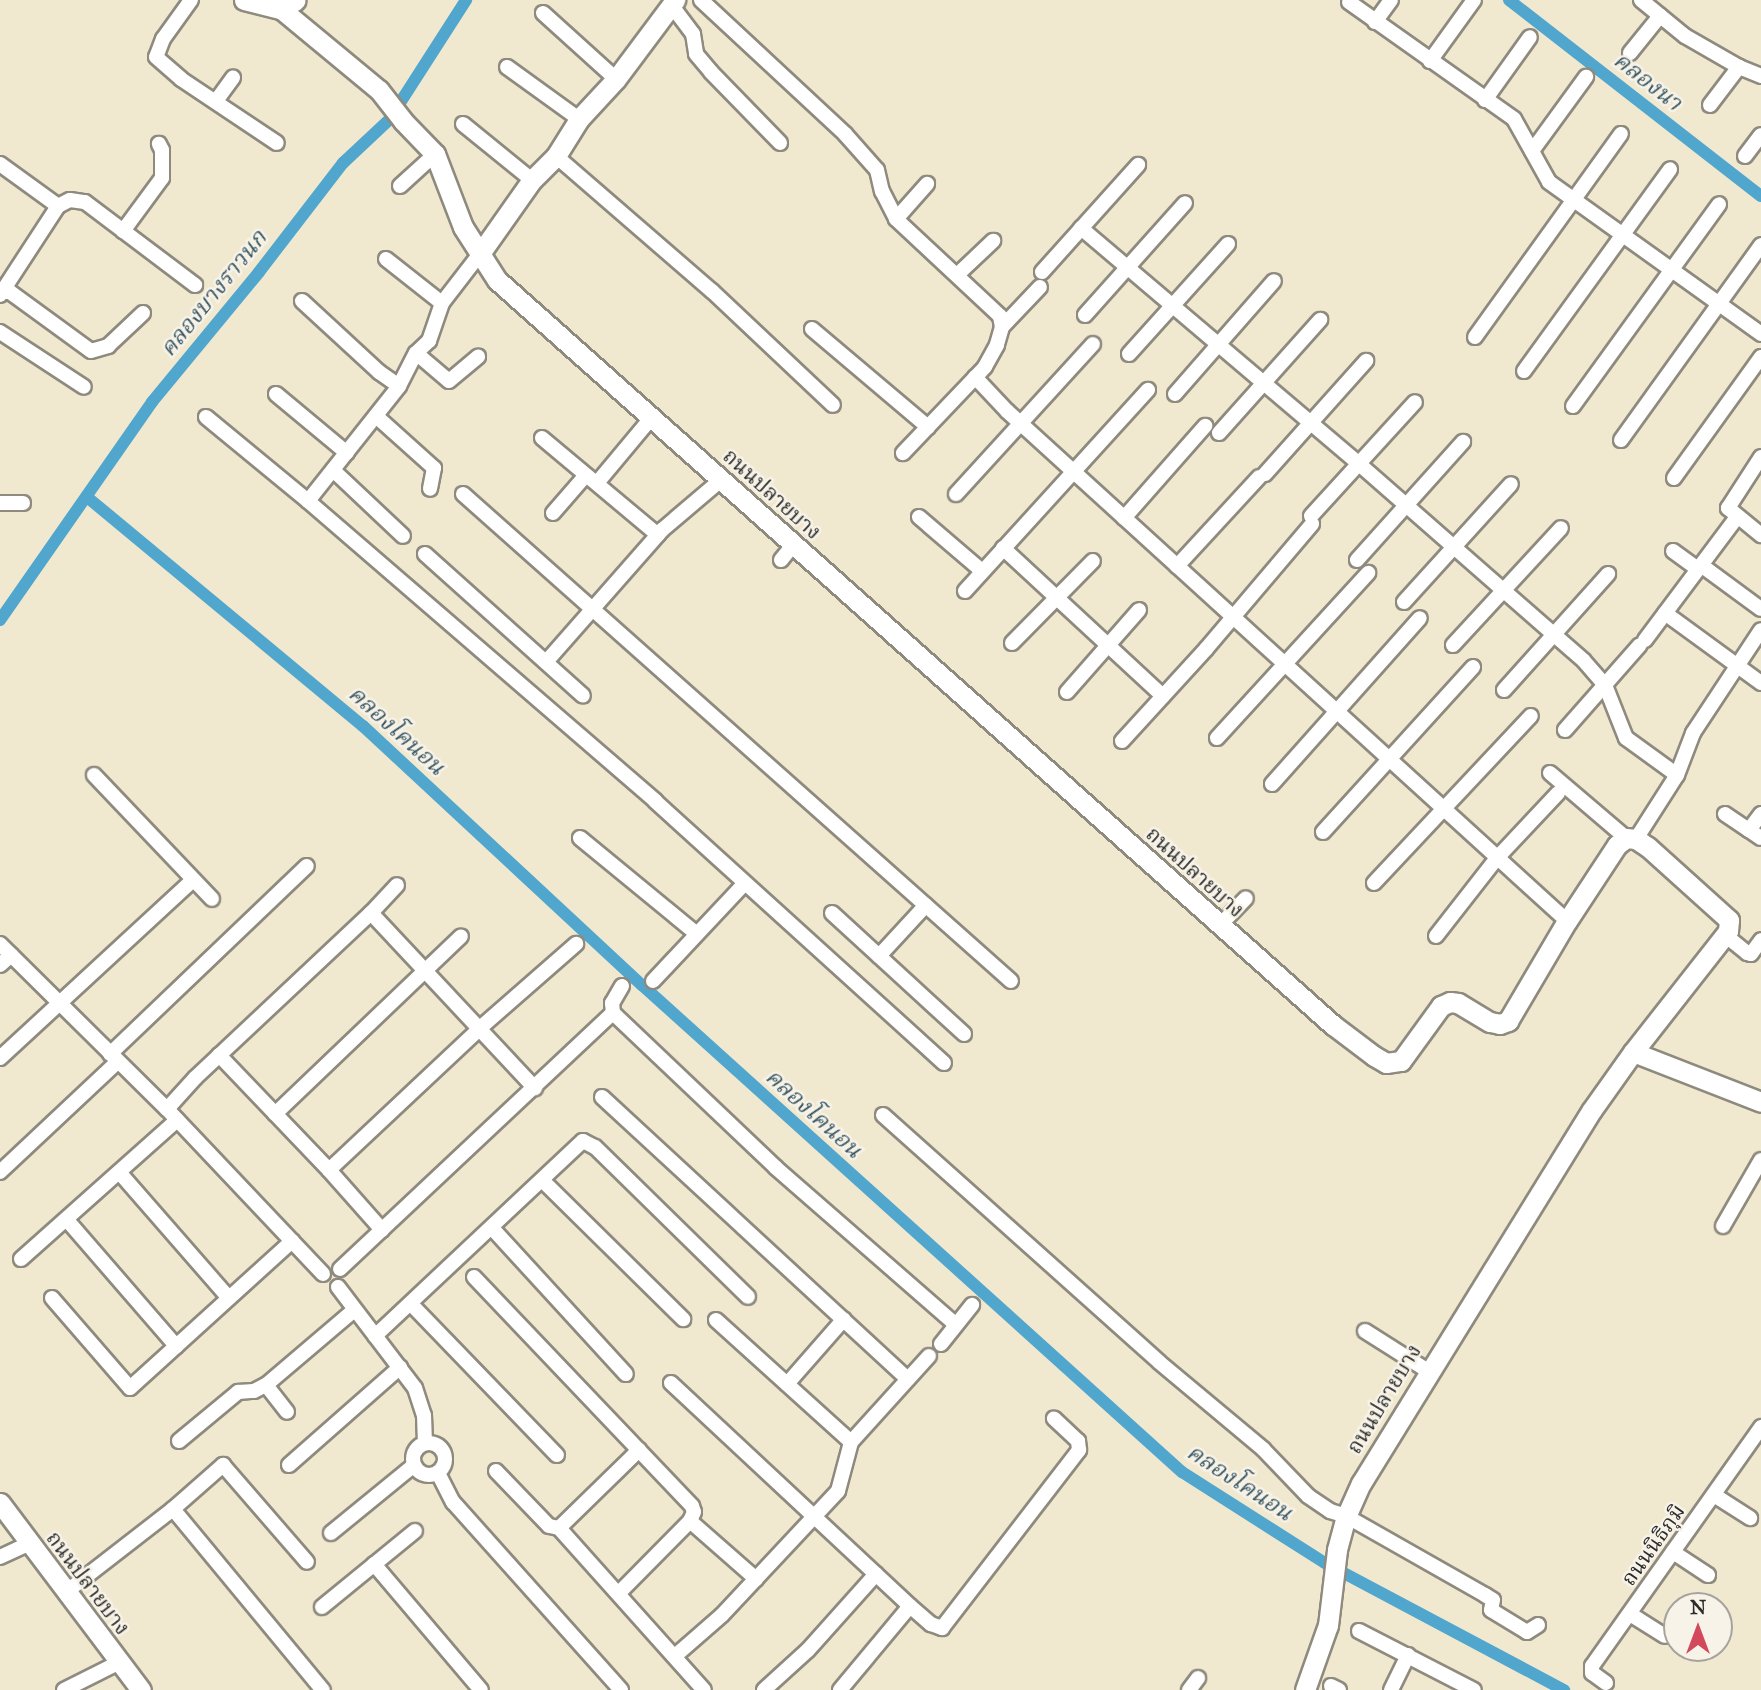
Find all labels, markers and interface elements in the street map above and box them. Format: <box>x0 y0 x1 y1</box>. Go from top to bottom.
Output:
water label: คลองนา <box>1608 46 1688 116</box>
water label: คลองบางราวนก <box>154 224 272 362</box>
street label: ถนนปลายบาง <box>718 443 826 545</box>
water label: คลองโคนอน <box>343 680 451 780</box>
street label: ถนนปลายบาง <box>1141 821 1249 923</box>
water label: คลองโคนอน <box>760 1063 868 1163</box>
street label: ถนนปลายบาง <box>1341 1340 1427 1458</box>
water label: คลองโคนอน <box>1182 1438 1298 1526</box>
street label: ถนนนิธิภุมิ <box>1616 1499 1690 1591</box>
street label: ถนนปลายบาง <box>41 1526 135 1640</box>
north arrow <box>1663 1592 1733 1662</box>
text: N <box>1690 1596 1706 1619</box>

